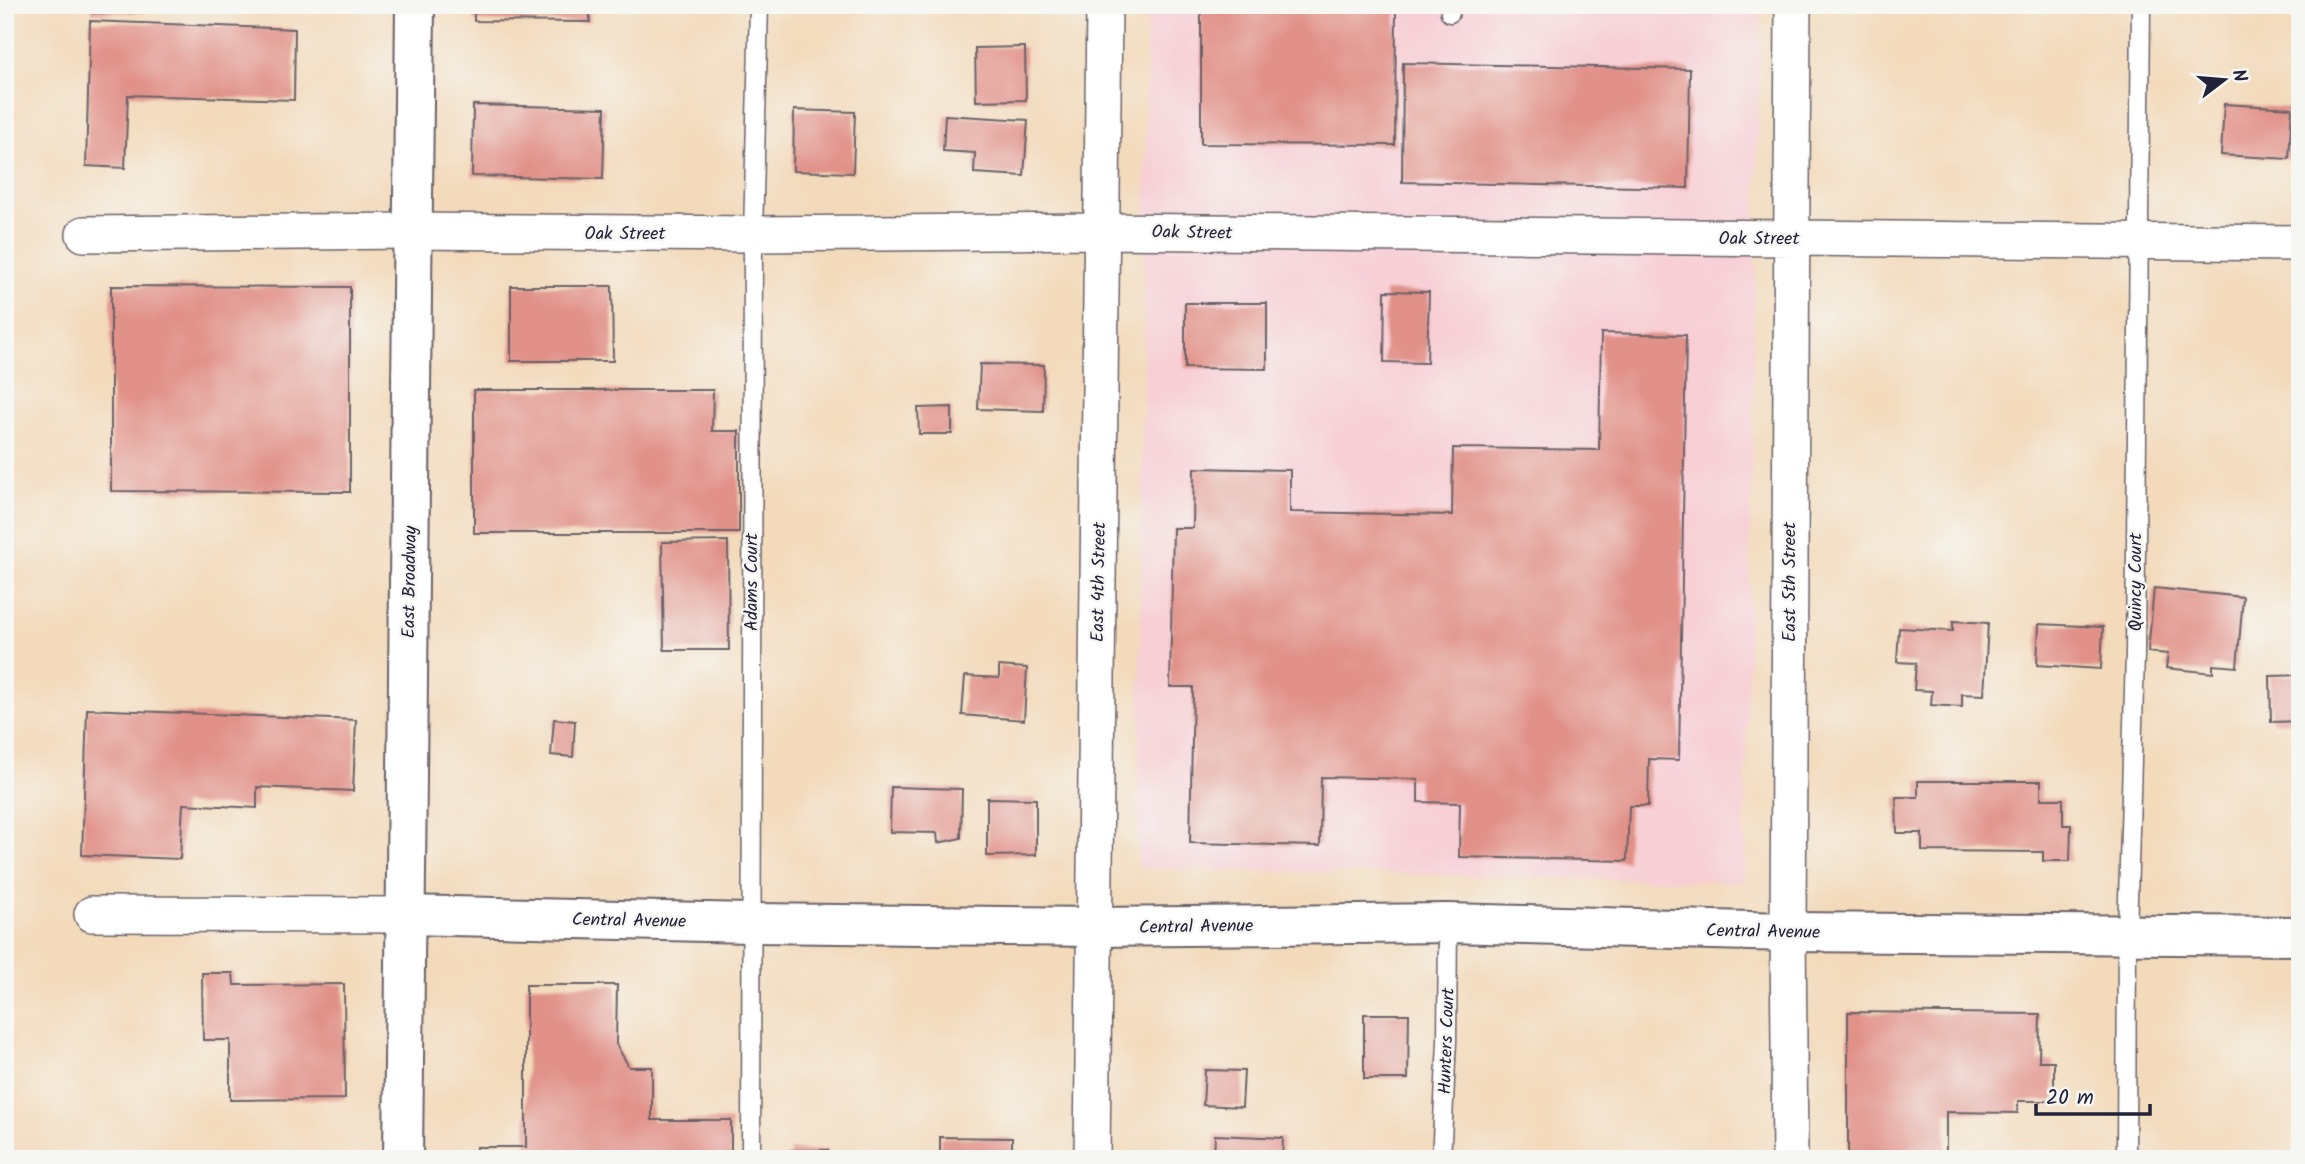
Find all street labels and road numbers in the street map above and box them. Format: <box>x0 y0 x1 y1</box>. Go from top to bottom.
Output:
street label: Oak Street <box>1151 218 1234 249</box>
street label: Oak Street <box>585 220 666 249</box>
street label: Oak Street <box>1719 225 1800 254</box>
street label: East 4th Street <box>1084 521 1115 642</box>
street label: East 5th Street <box>1776 521 1805 642</box>
street label: East Broadway <box>395 525 426 639</box>
street label: Adams Court <box>738 532 767 631</box>
street label: Quincy Court <box>2122 532 2151 631</box>
street label: Central Avenue <box>571 906 686 937</box>
street label: Central Avenue <box>1139 912 1254 943</box>
street label: Central Avenue <box>1705 917 1820 948</box>
street label: Hunters Court <box>1431 986 1464 1095</box>

